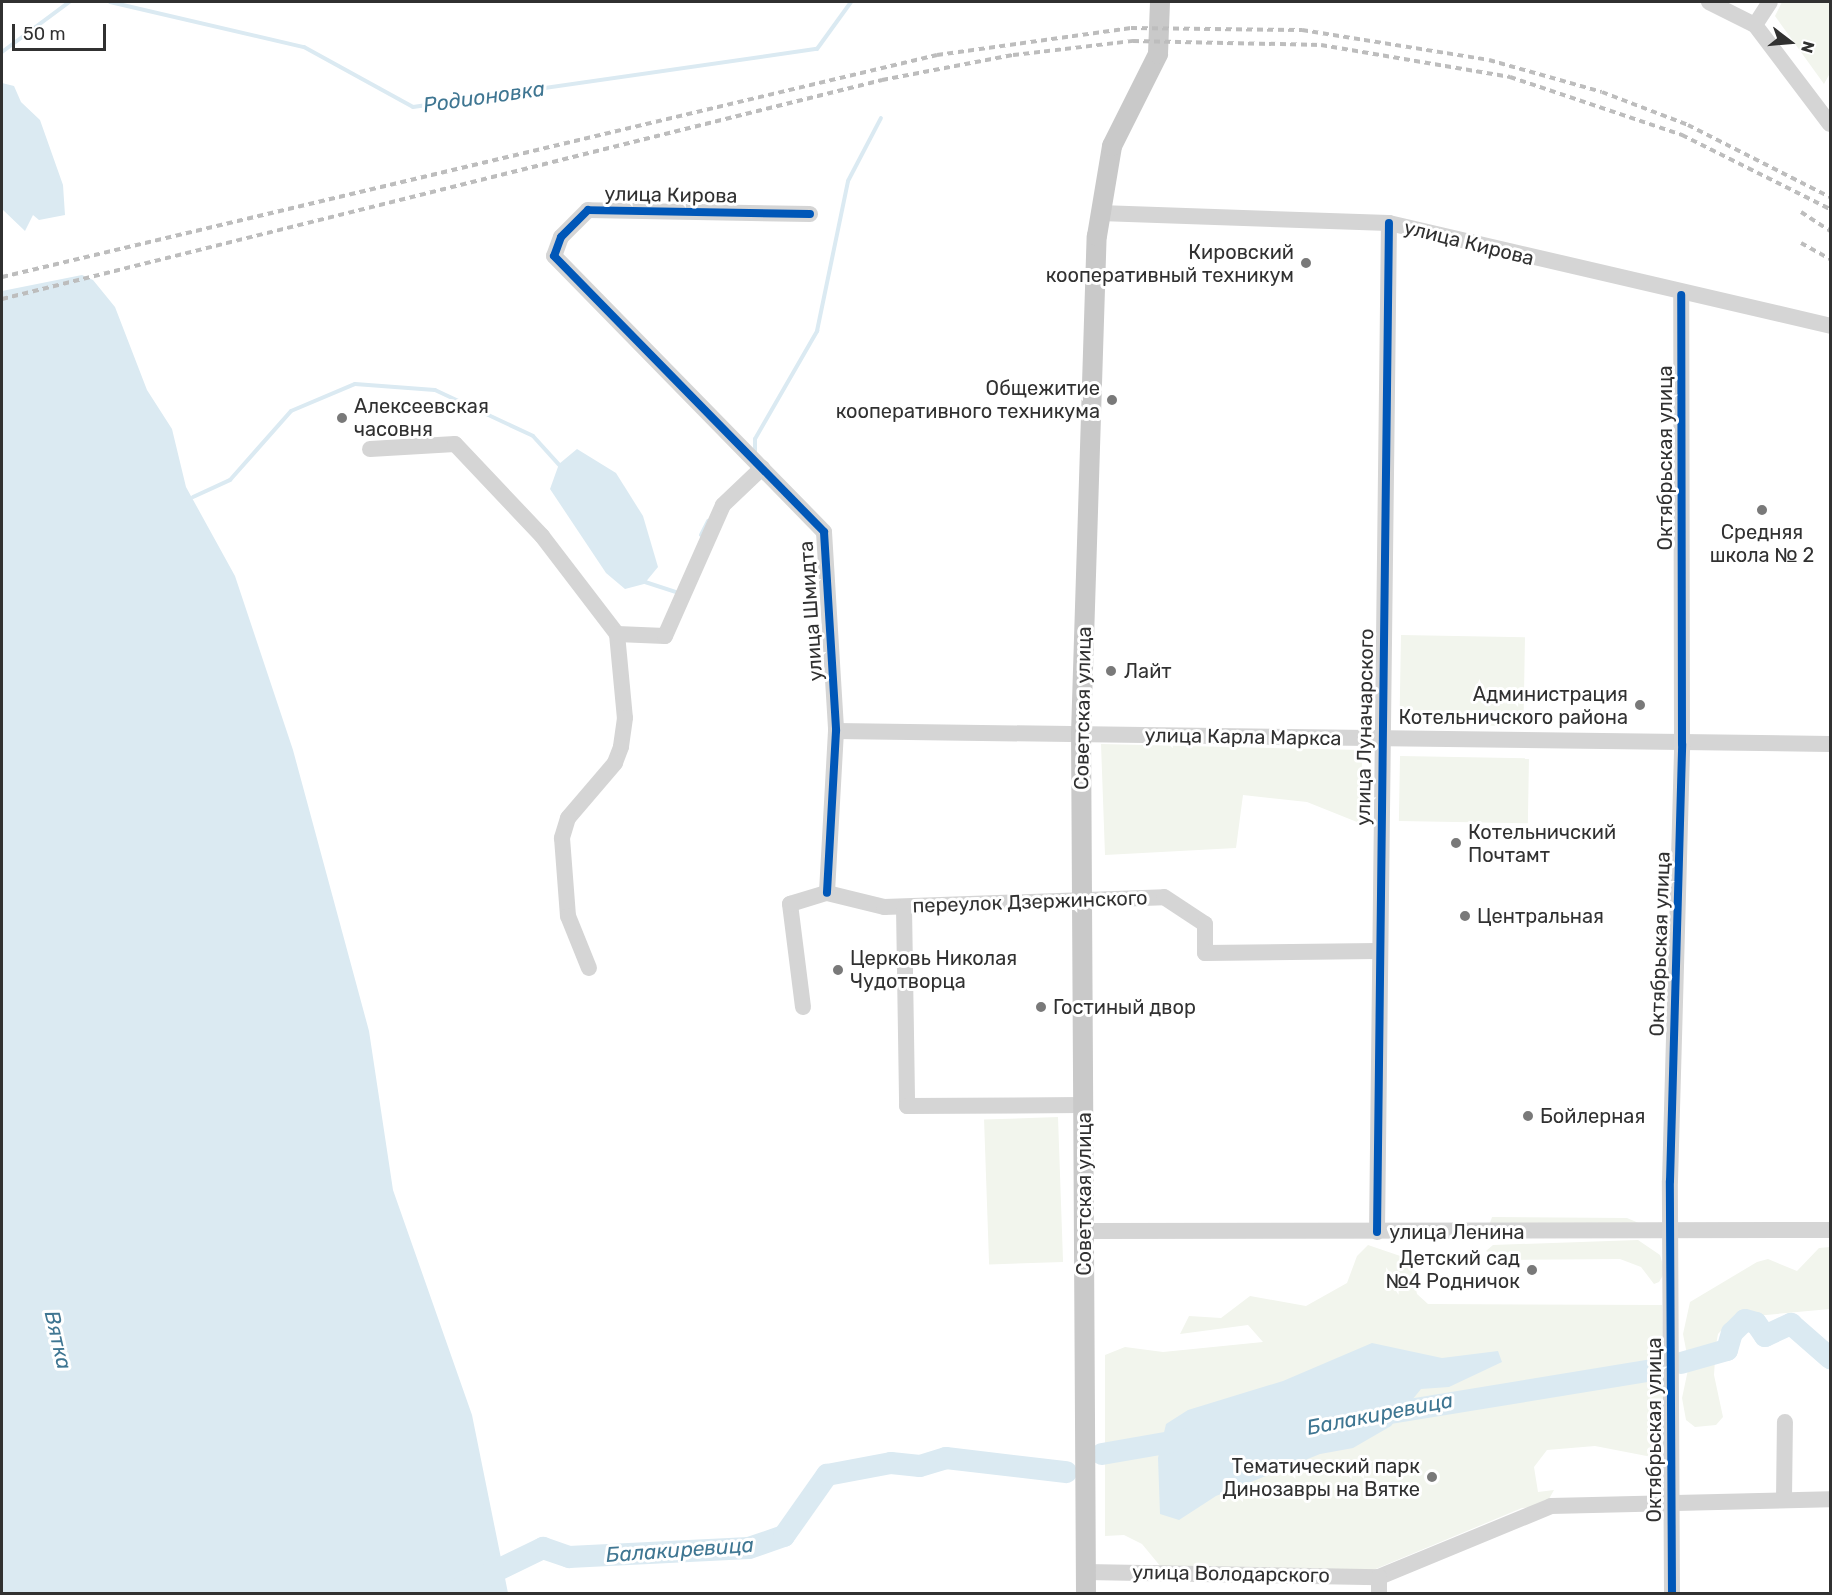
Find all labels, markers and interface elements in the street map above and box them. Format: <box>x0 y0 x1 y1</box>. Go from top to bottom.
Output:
scale bar <box>15 12 110 50</box>
north arrow <box>1760 12 1820 72</box>
text: 50 m <box>23 23 66 45</box>
text: N <box>1797 39 1819 55</box>
water label: Родионовка <box>422 76 546 118</box>
street label: улица Кирова <box>604 182 738 208</box>
street label: улица Кирова <box>1402 215 1536 271</box>
place label: Кировский кооперативный техникум <box>1046 240 1294 287</box>
marker: Кировский кооперативный техникум <box>1299 256 1313 270</box>
street label: Октябрьская улица <box>1653 365 1677 551</box>
place label: Общежитие кооперативного техникума <box>836 376 1100 423</box>
marker: Общежитие кооперативного техникума <box>1105 393 1119 407</box>
place label: Алексеевская часовня <box>354 394 489 441</box>
marker: Алексеевская часовня <box>335 411 349 425</box>
marker: Средняя школа № 2 <box>1755 503 1769 517</box>
place label: Средняя школа № 2 <box>1710 520 1814 567</box>
street label: улица Шмидта <box>794 540 828 682</box>
street label: Советская улица <box>1070 626 1096 790</box>
street label: улица Луначарского <box>1351 628 1379 826</box>
place label: Лайт <box>1124 659 1172 683</box>
marker: Лайт <box>1102 662 1120 680</box>
place label: Администрация Котельничского района <box>1399 682 1628 729</box>
marker: Администрация Котельничского района <box>1633 698 1647 712</box>
street label: улица Карла Маркса <box>1144 723 1342 751</box>
place label: Котельничский Почтамт <box>1468 820 1616 867</box>
marker: Котельничский Почтамт <box>1449 836 1463 850</box>
street label: Октябрьская улица <box>1645 851 1675 1037</box>
street label: переулок Дзержинского <box>912 886 1148 918</box>
place label: Центральная <box>1477 904 1604 928</box>
marker: Центральная <box>1458 909 1472 923</box>
place label: Церковь Николая Чудотворца <box>850 946 1017 993</box>
marker: Церковь Николая Чудотворца <box>831 963 845 977</box>
place label: Гостиный двор <box>1053 995 1196 1019</box>
marker: Гостиный двор <box>1034 1000 1048 1014</box>
place label: Бойлерная <box>1540 1104 1645 1128</box>
marker: Бойлерная <box>1521 1109 1535 1123</box>
street label: Советская улица <box>1072 1112 1096 1276</box>
street label: улица Ленина <box>1389 1220 1525 1244</box>
place label: Детский сад №4 Родничок <box>1386 1246 1520 1293</box>
marker: Детский сад №4 Родничок <box>1525 1263 1539 1277</box>
water label: Вятка <box>39 1308 77 1372</box>
street label: Октябрьская улица <box>1642 1337 1666 1523</box>
water label: Балакиревица <box>1305 1388 1455 1440</box>
place label: Тематический парк Динозавры на Вятке <box>1222 1454 1420 1501</box>
marker: Тематический парк Динозавры на Вятке <box>1425 1470 1439 1484</box>
water label: Балакиревица <box>605 1532 755 1568</box>
street label: улица Володарского <box>1132 1560 1330 1588</box>

